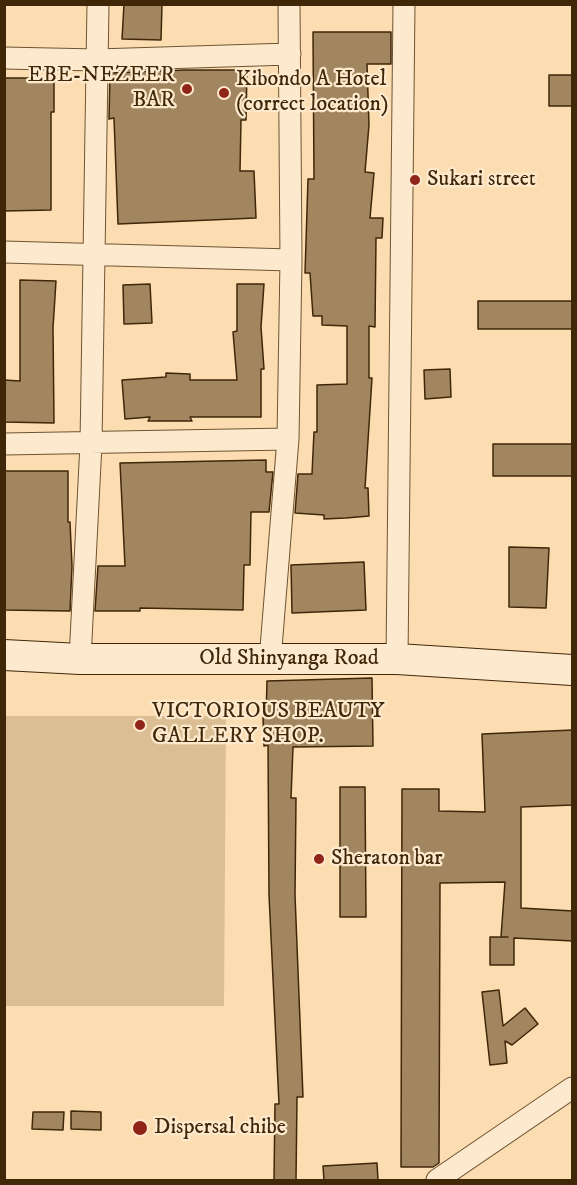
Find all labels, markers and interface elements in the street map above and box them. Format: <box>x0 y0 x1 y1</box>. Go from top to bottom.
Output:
place label: EBE-NEZEER BAR <box>27 63 175 114</box>
place label: Kibondo A Hotel (correct location) <box>236 67 388 118</box>
marker: EBE-NEZEER BAR <box>180 82 194 96</box>
marker: Kibondo A Hotel (correct location) <box>217 86 231 100</box>
place label: Sukari street <box>427 167 536 193</box>
marker: Sukari street <box>408 173 422 187</box>
street label: Old Shinyanga Road <box>199 646 379 672</box>
place label: VICTORIOUS BEAUTY GALLERY SHOP. <box>152 699 384 750</box>
marker: VICTORIOUS BEAUTY GALLERY SHOP. <box>133 718 147 732</box>
place label: Sheraton bar <box>331 846 442 872</box>
marker: Sheraton bar <box>312 852 326 866</box>
place label: Dispersal chibe <box>154 1115 286 1141</box>
marker: Dispersal chibe <box>131 1119 149 1137</box>

